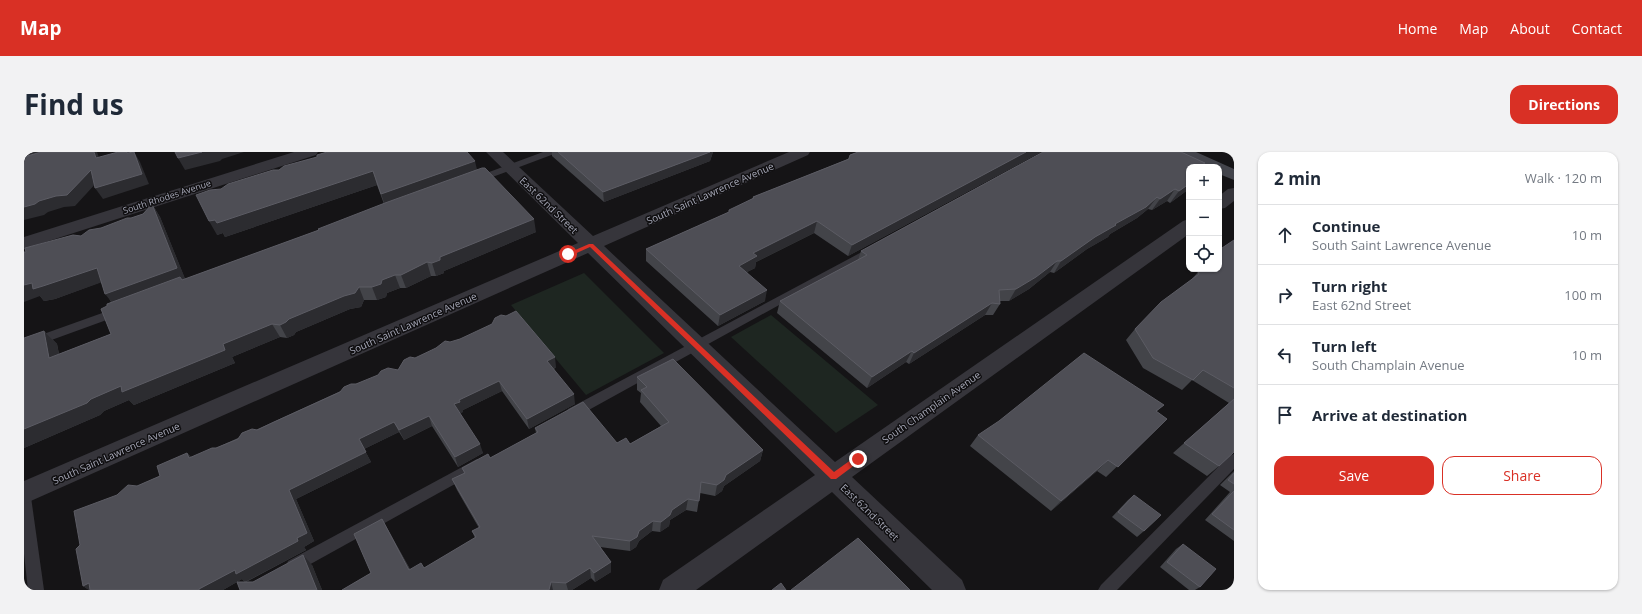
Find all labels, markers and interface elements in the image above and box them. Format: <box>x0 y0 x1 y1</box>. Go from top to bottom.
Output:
text: Map <box>20 15 61 41</box>
text: Home <box>1398 19 1437 38</box>
text: Map <box>1459 19 1488 38</box>
text: About <box>1510 19 1550 38</box>
text: Contact <box>1572 19 1622 38</box>
text: Find us <box>24 85 124 123</box>
button: Directions <box>1510 85 1618 124</box>
street label: South Saint Lawrence Avenue <box>644 158 776 227</box>
map controls <box>1186 164 1222 272</box>
button: + <box>1186 164 1222 200</box>
text: 2 min <box>1274 167 1321 190</box>
text: Walk · 120 m <box>1525 169 1602 187</box>
street label: East 62nd Street <box>517 173 582 237</box>
street label: South Rhodes Avenue <box>121 176 213 217</box>
button: − <box>1186 200 1222 236</box>
text: Continue <box>1312 216 1380 236</box>
icon: ahead <box>1274 224 1296 246</box>
text: 10 m <box>1572 226 1602 244</box>
button: locate <box>1186 236 1222 272</box>
text: South Saint Lawrence Avenue <box>1312 236 1491 254</box>
route start <box>559 245 577 263</box>
text: Turn right <box>1312 276 1387 296</box>
icon: right <box>1274 284 1296 306</box>
text: 100 m <box>1564 286 1602 304</box>
street label: South Saint Lawrence Avenue <box>347 288 479 357</box>
text: East 62nd Street <box>1312 296 1411 314</box>
text: Turn left <box>1312 336 1377 356</box>
icon: left <box>1274 344 1296 366</box>
text: 10 m <box>1572 346 1602 364</box>
text: South Champlain Avenue <box>1312 356 1465 374</box>
street label: South Champlain Avenue <box>879 367 983 446</box>
icon: arrive <box>1274 404 1296 426</box>
text: Arrive at destination <box>1312 405 1467 425</box>
street label: South Saint Lawrence Avenue <box>50 418 182 487</box>
route end <box>849 450 867 468</box>
button: Save <box>1274 456 1434 495</box>
button: Share <box>1442 456 1602 495</box>
street label: East 62nd Street <box>838 480 903 544</box>

